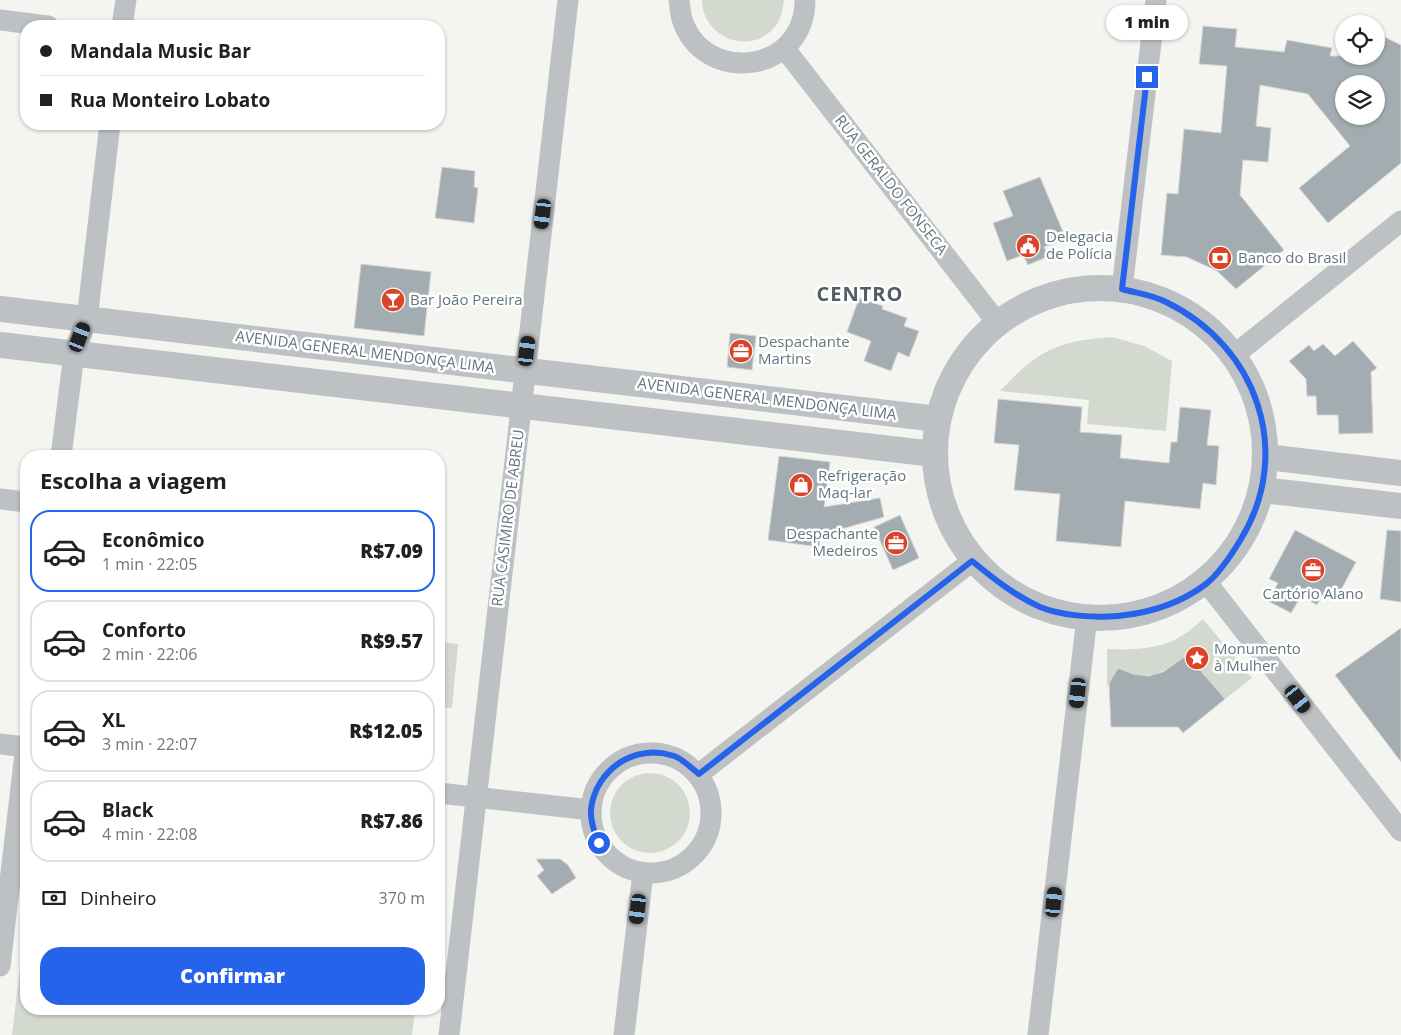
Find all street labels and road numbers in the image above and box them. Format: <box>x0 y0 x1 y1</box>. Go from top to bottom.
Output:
street label: RUA GERALDO FONSECA <box>831 110 953 259</box>
street label: AVENIDA GENERAL MENDONÇA LIMA <box>235 325 496 377</box>
street label: AVENIDA GENERAL MENDONÇA LIMA <box>637 372 898 424</box>
street label: RUA CASIMIRO DE ABREU <box>486 428 528 608</box>

